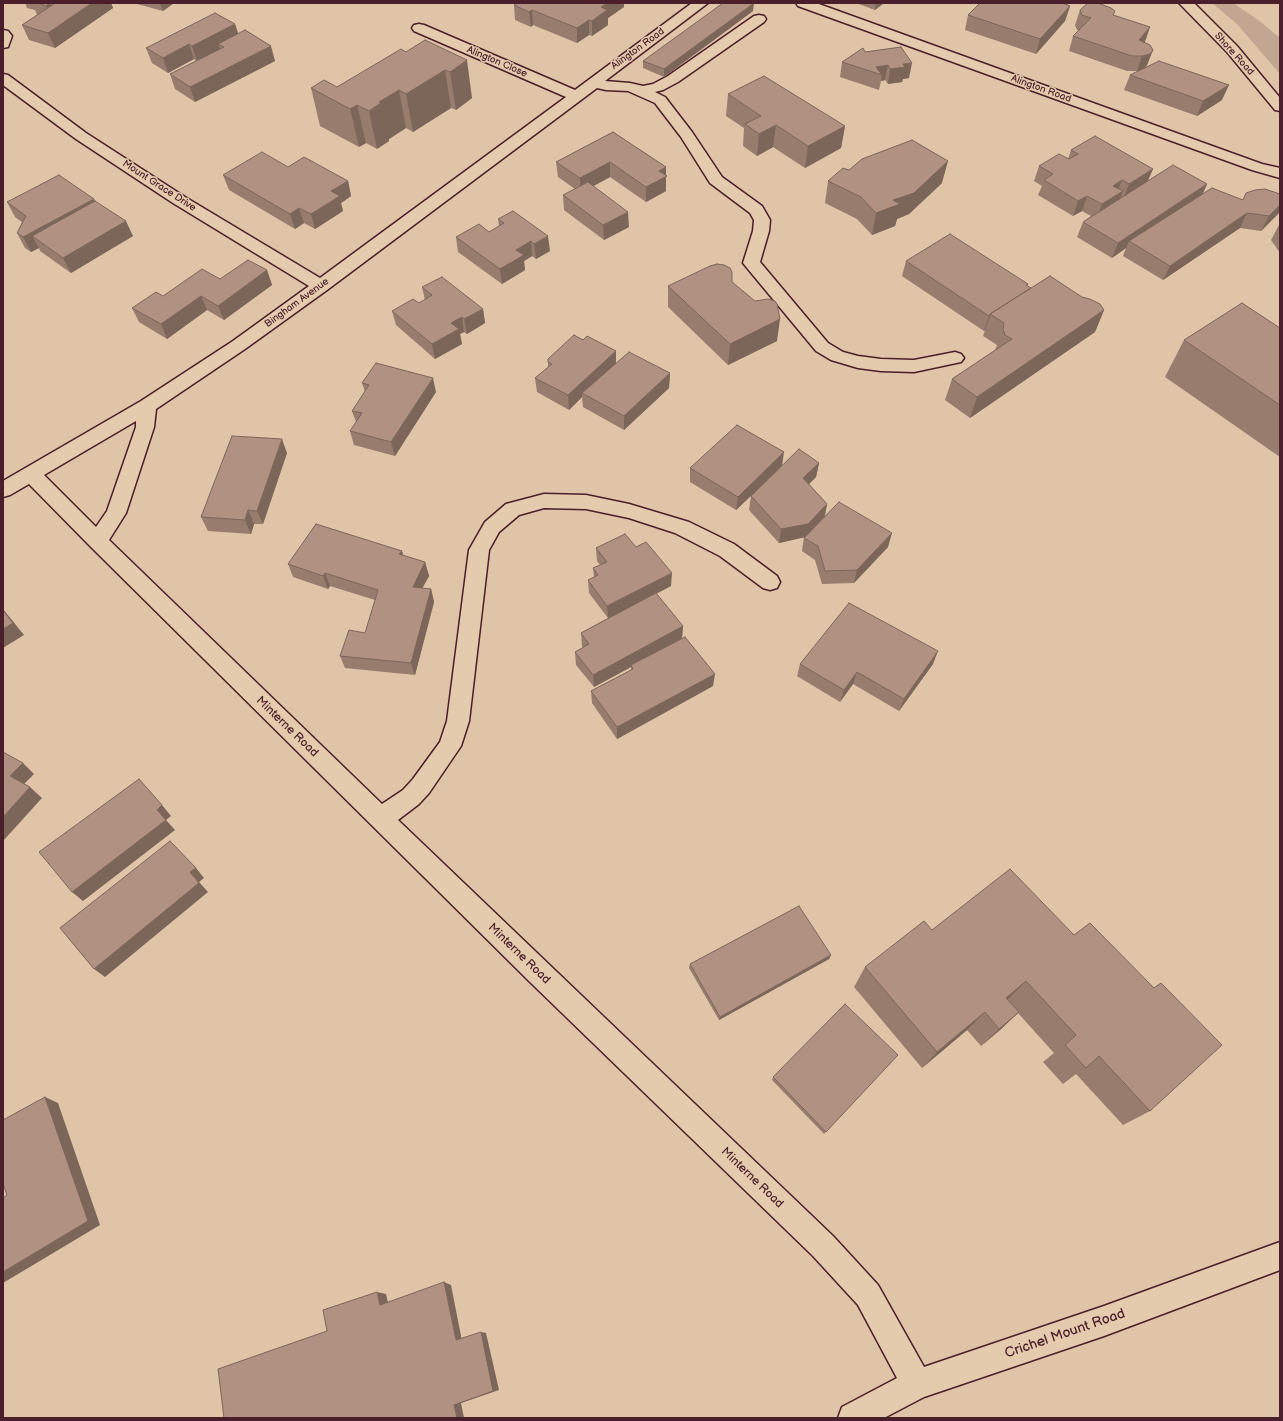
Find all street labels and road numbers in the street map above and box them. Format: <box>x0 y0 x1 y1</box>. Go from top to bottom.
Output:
street label: Alington Road <box>609 26 667 72</box>
street label: Shore Road <box>1212 30 1256 78</box>
street label: Alington Close <box>465 44 529 80</box>
street label: Alington Road <box>1009 73 1073 105</box>
street label: Mount Grace Drive <box>120 158 198 214</box>
street label: Bingham Avenue <box>263 276 331 330</box>
street label: Minterne Road <box>253 694 321 760</box>
street label: Minterne Road <box>485 921 553 987</box>
street label: Minterne Road <box>718 1145 786 1211</box>
street label: Crichel Mount Road <box>1003 1306 1127 1362</box>

